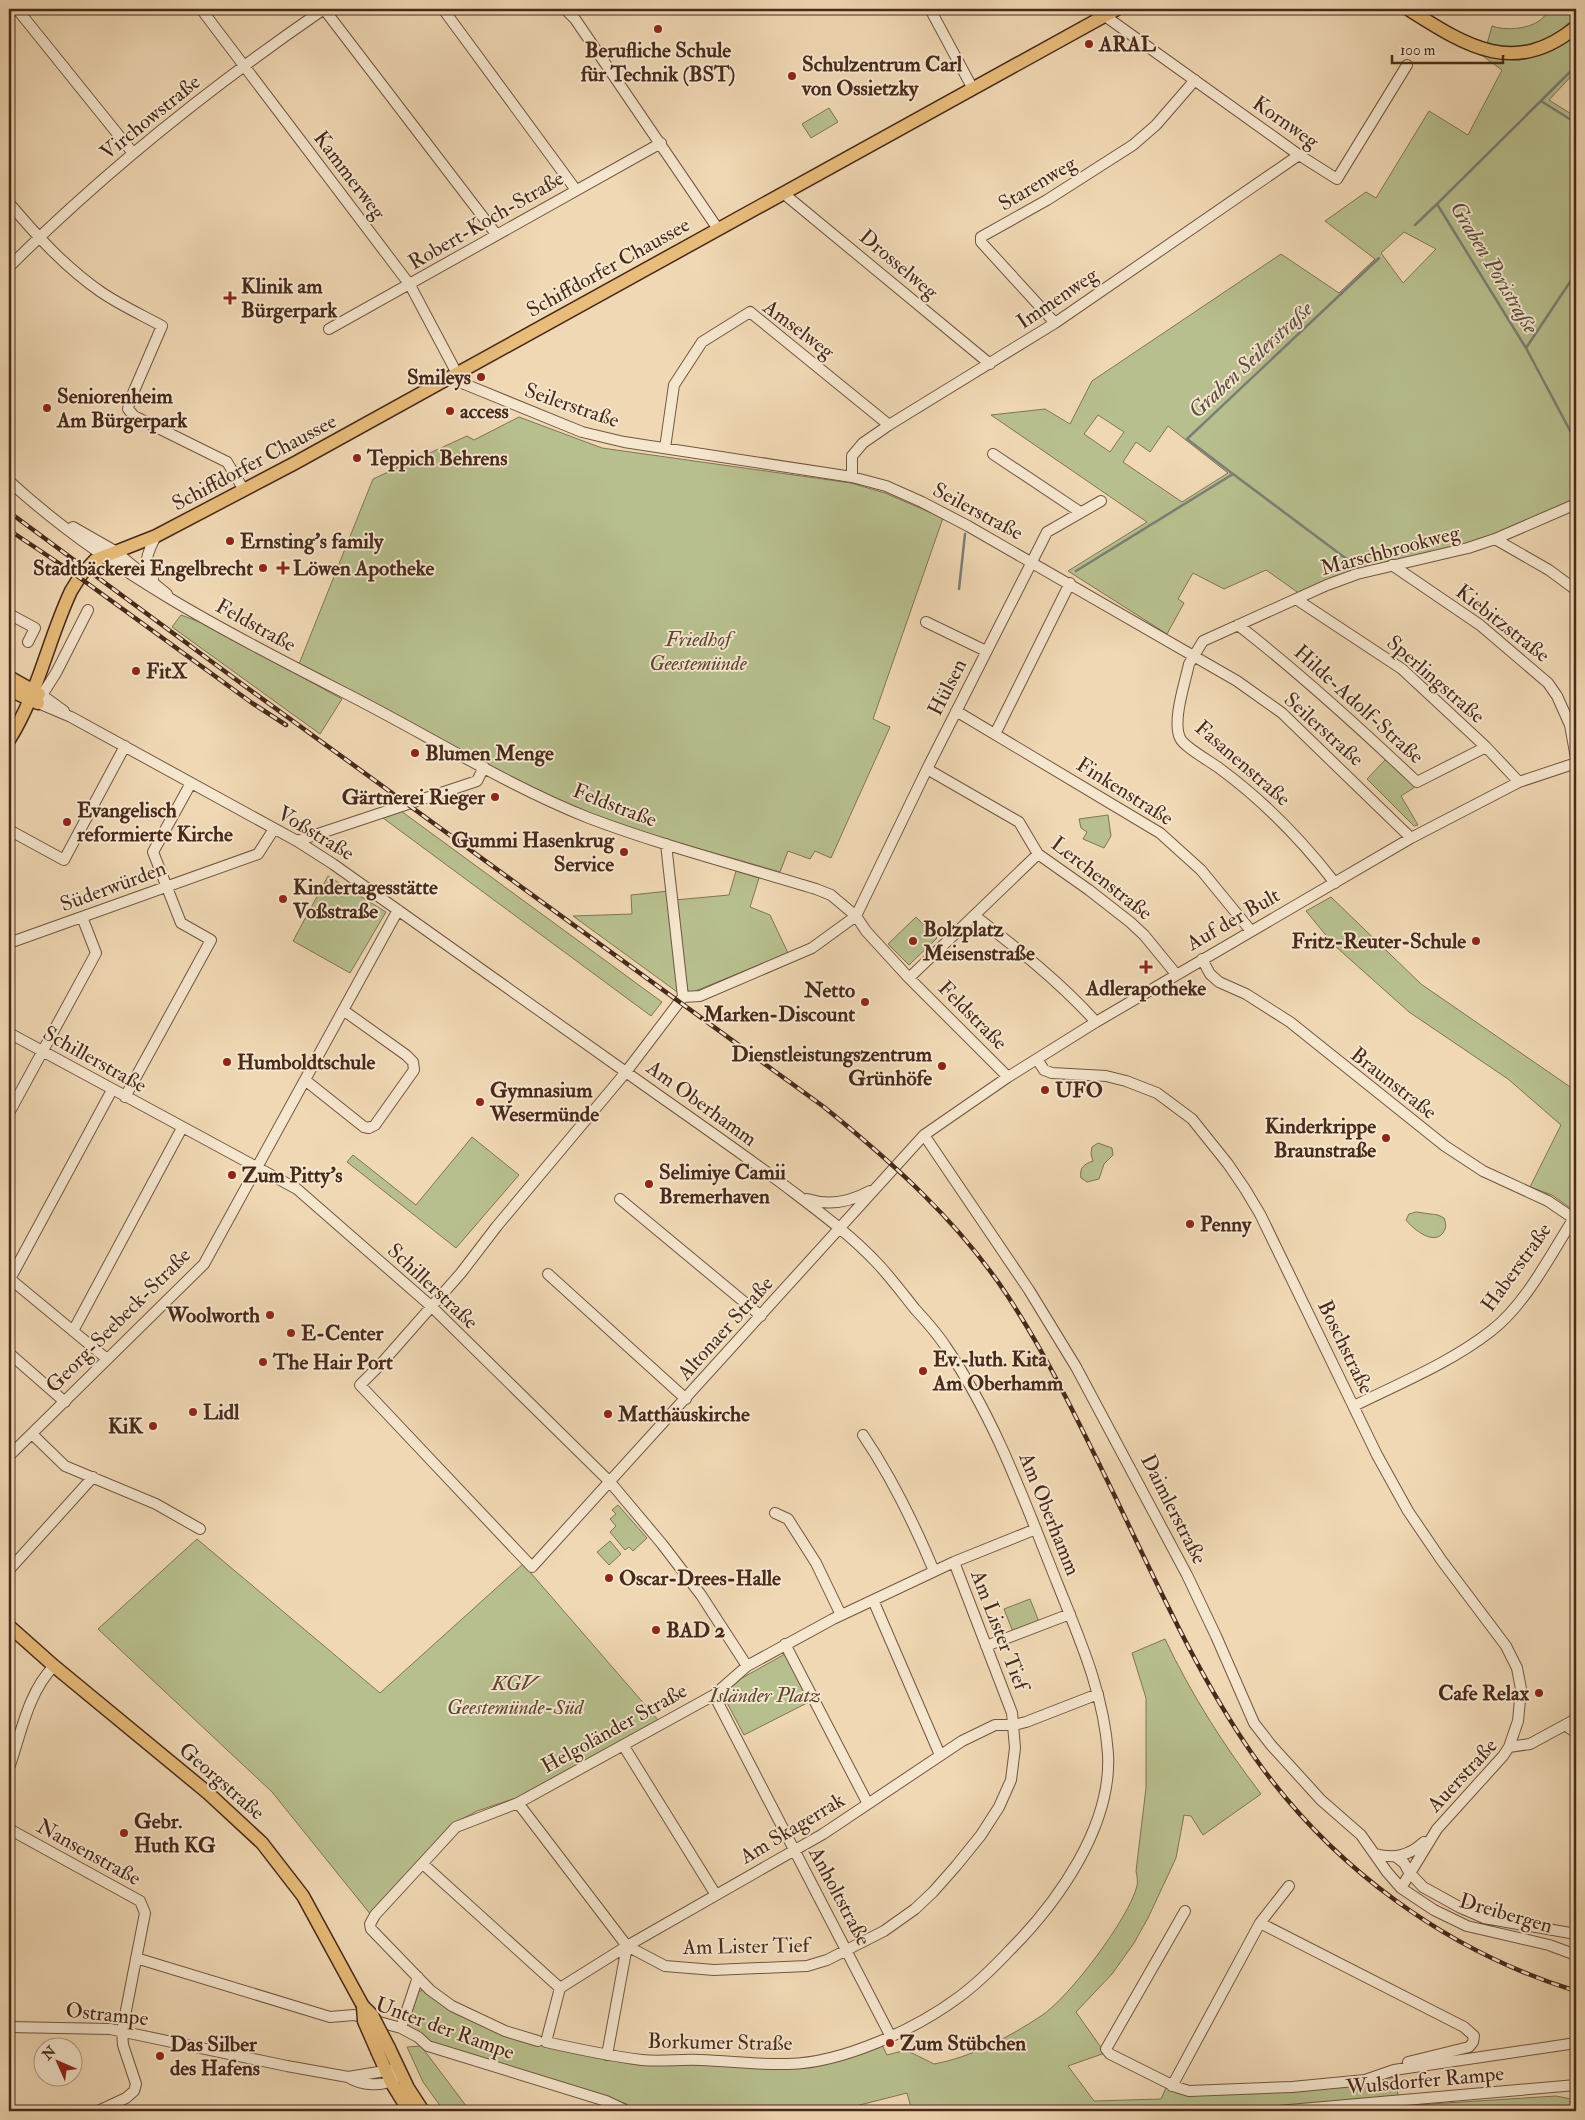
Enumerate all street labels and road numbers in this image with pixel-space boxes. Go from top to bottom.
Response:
street label: Virchowstraße [95,69,206,166]
street label: Kornweg [1247,90,1325,155]
street label: Kammerweg [307,126,392,226]
street label: Starenweg [993,149,1082,217]
street label: Robert-Koch-Straße [404,165,569,276]
street label: Schiffdorfer Chaussee [522,211,695,324]
street label: Drosselweg [854,223,944,306]
street label: Immenweg [1011,261,1104,335]
street label: Amselweg [757,293,840,365]
street label: Seilerstraße [521,377,623,434]
street label: Schiffdorfer Chaussee [167,408,341,517]
street label: Seilerstraße [928,476,1028,547]
street label: Marschbrookweg [1317,519,1463,582]
street label: Kiebitzstraße [1450,578,1555,669]
street label: Feldstraße [211,592,301,659]
street label: Sperlingstraße [1381,629,1491,730]
street label: Hilde-Adolf-Straße [1288,639,1430,770]
street label: Hülsen [922,654,973,720]
street label: Seilerstraße [1278,686,1369,773]
street label: Fasanenstraße [1189,714,1296,812]
street label: Finkenstraße [1071,751,1178,832]
street label: Feldstraße [569,777,661,834]
street label: Voßstraße [272,800,359,867]
street label: Lerchenstraße [1046,830,1158,927]
street label: Süderwürden [56,855,170,918]
street label: Auf der Bult [1181,882,1285,957]
street label: Feldstraße [932,975,1013,1056]
street label: Schillerstraße [38,1020,152,1099]
street label: Braunstraße [1345,1041,1443,1126]
street label: Am Oberhamm [640,1054,762,1153]
street label: Haberstraße [1475,1217,1558,1317]
street label: Schillerstraße [382,1237,484,1335]
street label: Georg-Seebeck-Straße [40,1242,197,1399]
street label: Altonaer Straße [671,1270,779,1387]
street label: Boschstraße [1311,1296,1380,1399]
street label: Am Oberhamm [1012,1448,1086,1580]
street label: Daimlerstraße [1134,1450,1213,1569]
street label: Am Lister Tief [964,1565,1036,1697]
street label: Helgoländer Straße [537,1677,692,1780]
street label: Auerstraße [1421,1733,1504,1819]
street label: Georgstraße [173,1737,270,1826]
street label: Am Skagerrak [734,1787,850,1871]
street label: Nansenstraße [32,1813,146,1892]
street label: Anholtstraße [802,1841,877,1950]
street label: Dreibergen [1456,1887,1556,1940]
street label: Am Lister Tief [682,1932,813,1961]
street label: Unter der Rampe [371,1991,518,2066]
street label: Ostrampe [64,1997,150,2032]
street label: Borkumer Straße [647,2028,793,2057]
street label: Wulsdorfer Rampe [1344,2060,1505,2101]

